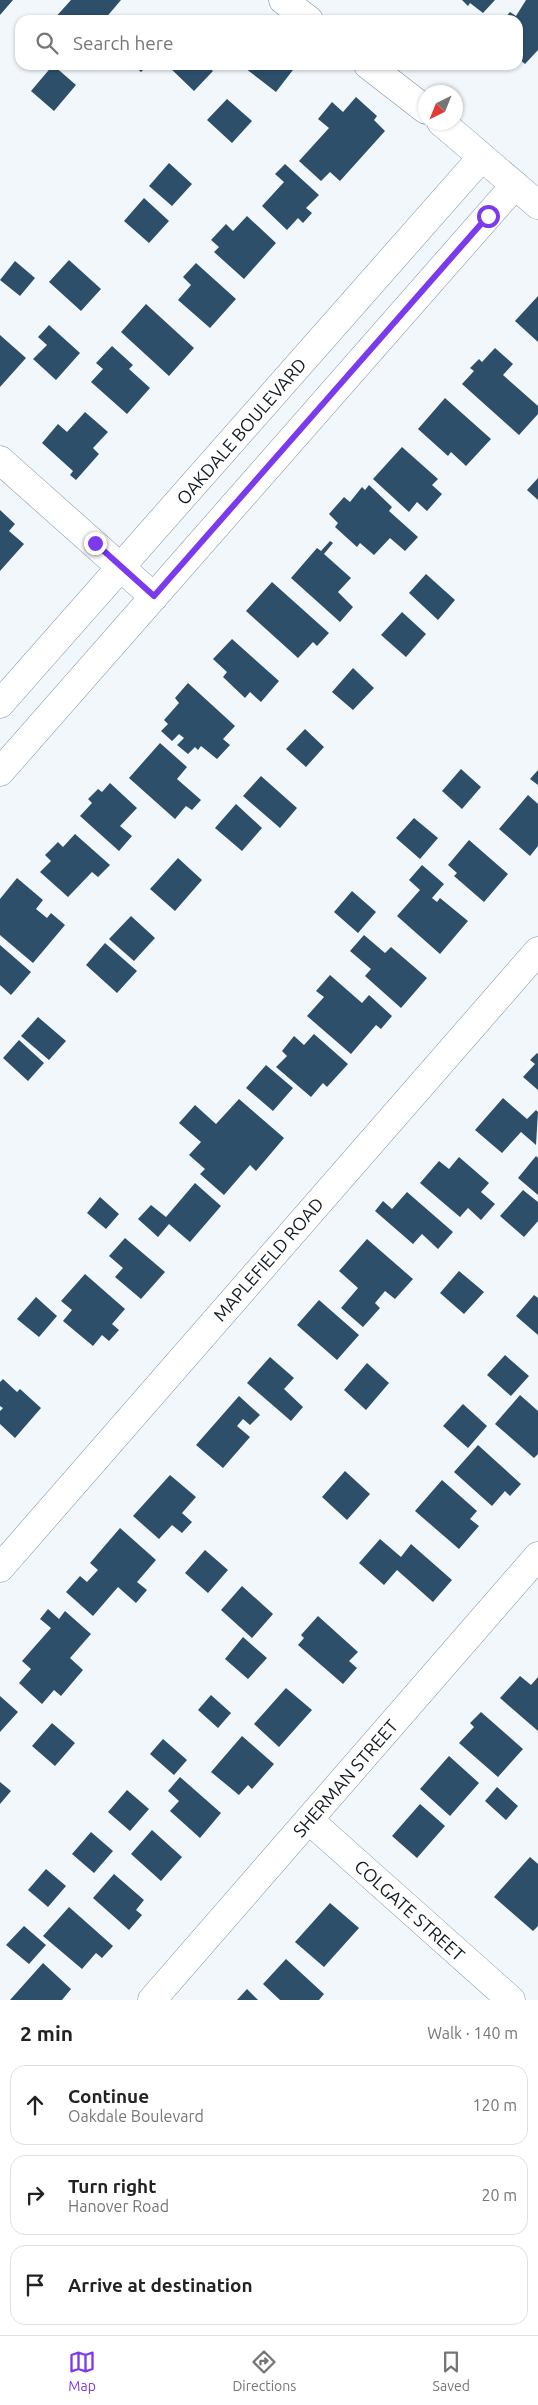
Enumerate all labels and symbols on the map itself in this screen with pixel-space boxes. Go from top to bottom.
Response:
north arrow [418,85,463,130]
route start [477,205,500,228]
street label: OAKDALE BOULEVARD [172,354,310,508]
route end [84,532,107,555]
street label: MAPLEFIELD ROAD [209,1193,327,1325]
street label: SHERMAN STREET [289,1715,401,1841]
street label: COLGATE STREET [351,1855,469,1965]

